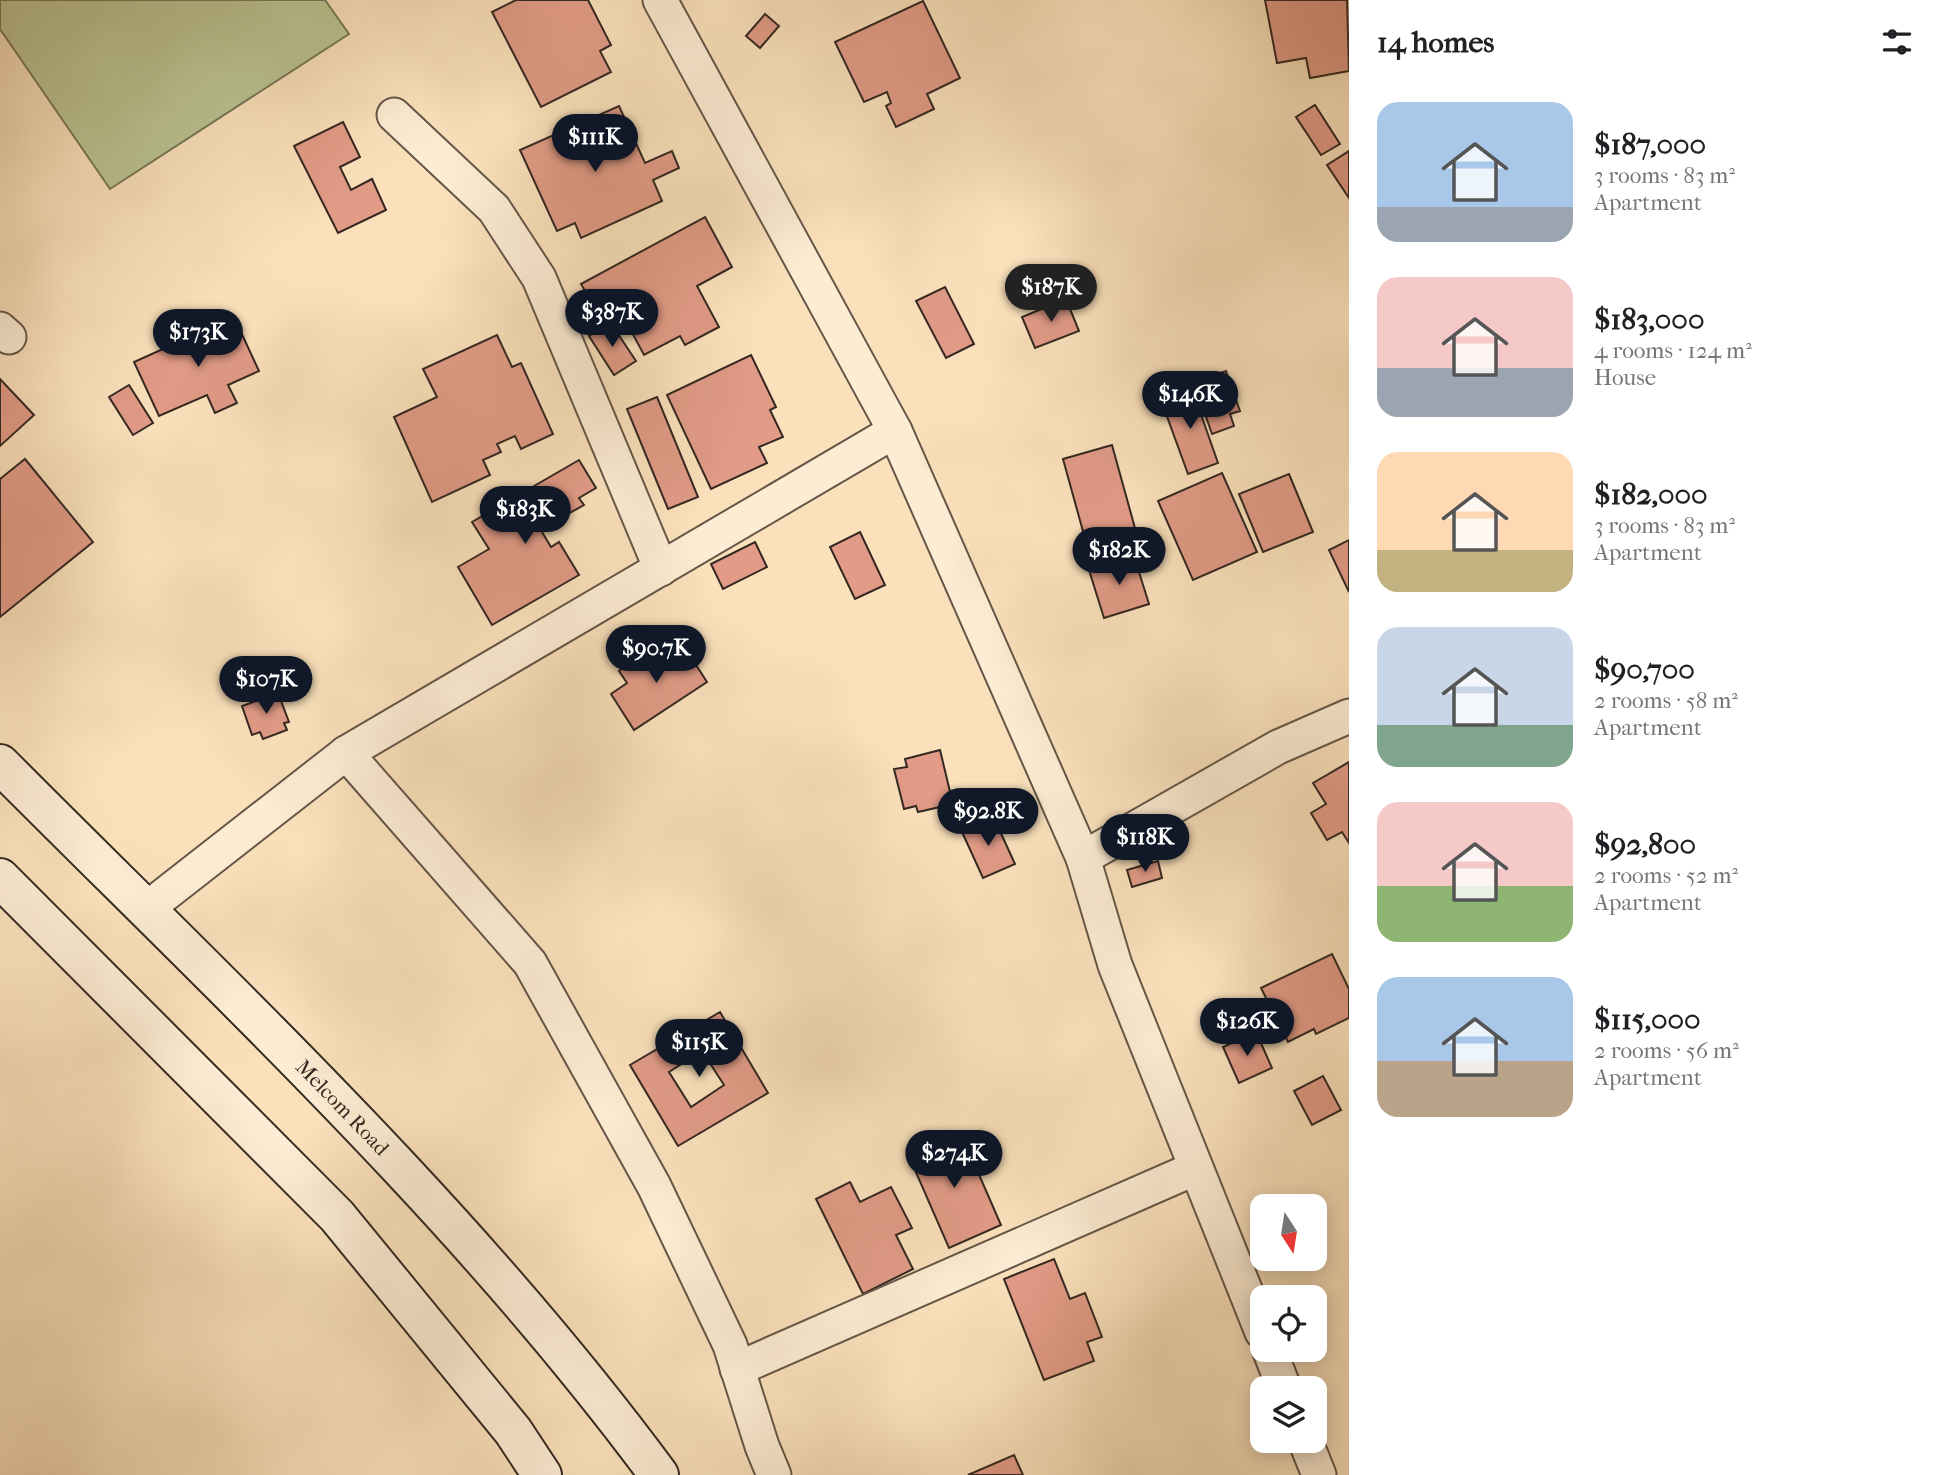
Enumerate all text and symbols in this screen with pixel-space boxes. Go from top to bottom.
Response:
icon: filters [1878,23,1916,61]
text: 14 homes [1377,25,1494,60]
pin: $111K [546,114,644,174]
text: $111K [568,123,622,150]
text: $187,000 [1594,127,1706,162]
icon: home [1433,130,1517,214]
text: 3 rooms · 83 m² [1594,162,1735,189]
text: Apartment [1594,189,1702,216]
pin: $187K [1002,264,1100,324]
text: $187K [1021,273,1081,300]
pin: $387K [563,290,661,349]
text: $387K [581,298,643,325]
text: $183,000 [1594,302,1704,337]
icon: home [1433,305,1517,389]
pin: $173K [149,310,247,369]
text: $173K [169,318,227,345]
text: 4 rooms · 124 m² [1594,337,1752,364]
text: House [1594,364,1656,391]
pin: $146K [1141,372,1239,431]
text: $146K [1158,380,1222,407]
text: $182,000 [1594,477,1708,512]
icon: home [1433,480,1517,564]
pin: $183K [476,486,574,546]
text: $183K [496,495,554,522]
text: 3 rooms · 83 m² [1594,512,1735,539]
pin: $182K [1070,528,1168,587]
text: $182K [1089,536,1149,563]
text: Apartment [1594,539,1702,566]
pin: $90.7K [599,626,713,685]
text: $90.7K [622,634,690,661]
text: $90,700 [1594,652,1695,687]
icon: home [1433,655,1517,739]
pin: $107K [217,656,315,716]
text: $107K [235,665,297,692]
text: 2 rooms · 58 m² [1594,687,1738,714]
text: Apartment [1594,714,1702,741]
pin: $92.8K [931,788,1045,848]
text: $92.8K [953,797,1023,824]
pin: $118K [1096,814,1194,874]
text: $118K [1116,823,1174,850]
text: $92,800 [1594,827,1696,862]
icon: home [1433,830,1517,914]
text: 2 rooms · 52 m² [1594,862,1738,889]
text: Apartment [1594,889,1702,916]
pin: $126K [1198,998,1296,1058]
text: $115,000 [1594,1002,1701,1037]
icon: home [1433,1005,1517,1089]
text: $126K [1216,1007,1278,1034]
pin: $115K [650,1020,748,1079]
text: $115K [671,1028,727,1055]
text: 2 rooms · 56 m² [1594,1037,1739,1064]
street label: Melcom Road [291,1055,394,1161]
text: Apartment [1594,1064,1702,1091]
pin: $274K [905,1130,1003,1190]
text: $274K [921,1139,987,1166]
north arrow [1250,1194,1326,1270]
map controls [1250,1194,1327,1453]
button: locate [1250,1285,1327,1362]
button: layers [1250,1376,1327,1453]

